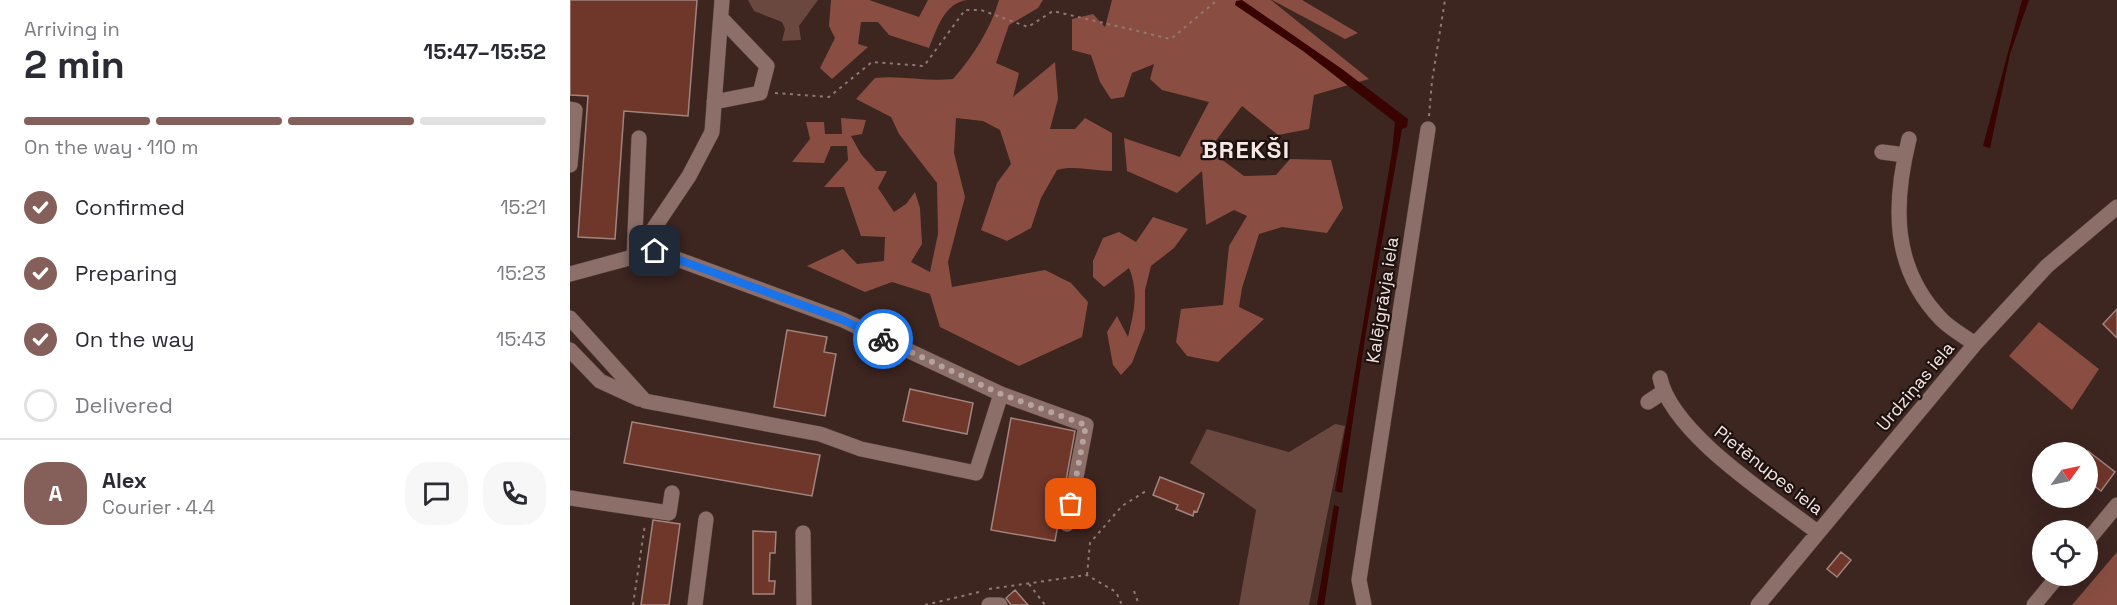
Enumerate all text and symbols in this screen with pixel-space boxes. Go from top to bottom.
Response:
text: Arriving in [24,16,120,42]
text: 15:47–15:52 [423,37,546,65]
text: 2 min [24,40,125,89]
text: On the way · 110 m [24,134,198,160]
district label: BREKŠI [1201,134,1291,165]
icon: check [24,191,57,224]
text: Confirmed [75,193,185,221]
text: 15:21 [500,194,546,220]
pin [629,225,680,276]
icon: home [638,234,671,267]
street label: Kalējgrāvja iela [1361,235,1403,365]
icon: check [24,257,57,290]
text: Preparing [75,259,177,287]
text: 15:23 [497,260,546,286]
courier [853,309,913,369]
icon: check [24,323,57,356]
icon: bike [867,323,900,356]
text: On the way [75,325,194,353]
text: 15:43 [496,326,546,352]
street label: Urdziņas iela [1871,337,1959,435]
text: Delivered [75,391,173,419]
street label: Pietēnupes iela [1710,420,1828,520]
north arrow [2032,442,2098,508]
map controls [2032,442,2098,586]
button: chat [405,462,468,525]
button: phone [483,462,546,525]
text: Alex [102,466,147,494]
pin [1045,478,1096,529]
text: A [49,479,62,507]
icon: bag [1054,487,1087,520]
text: Courier · 4.4 [102,494,215,520]
button: locate [2032,520,2098,586]

